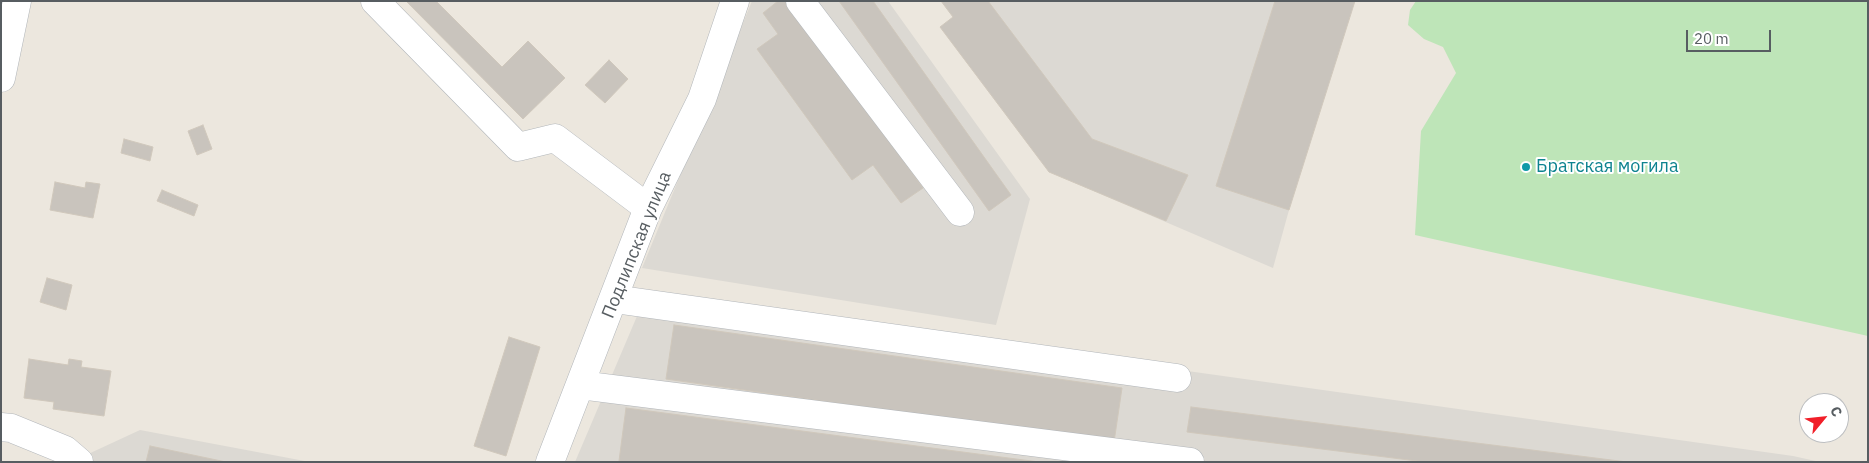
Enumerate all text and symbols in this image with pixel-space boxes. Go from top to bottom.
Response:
scale bar [1689,20,1774,52]
text: 20 m [1694,29,1729,48]
place label: Братская могила [1536,156,1678,178]
marker: Братская могила [1520,161,1532,173]
street label: Подлипская улица [598,168,676,322]
north arrow [1799,393,1849,443]
text: С [1826,403,1846,420]

